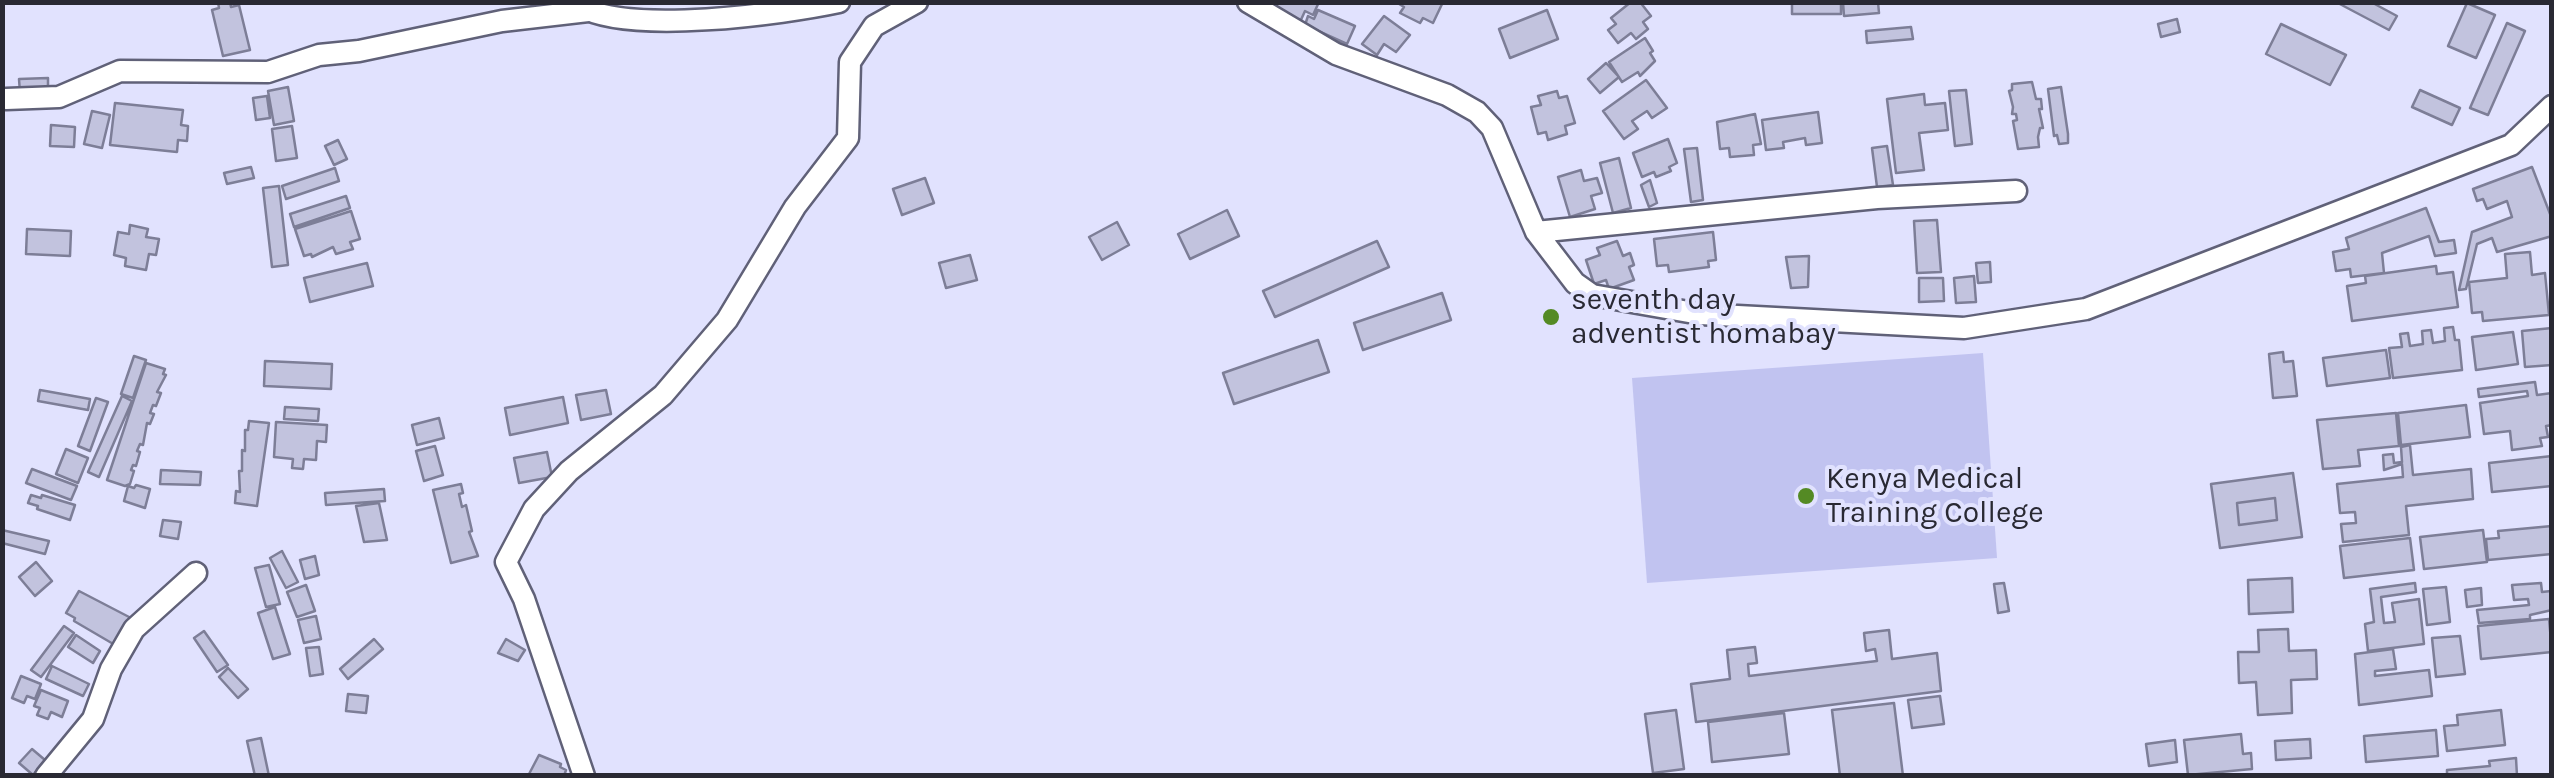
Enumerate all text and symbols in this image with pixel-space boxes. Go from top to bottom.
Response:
place label: seventh day adventist homabay [1571,282,1836,352]
marker: seventh day adventist homabay [1540,306,1562,328]
place label: Kenya Medical Training College [1826,461,2044,532]
marker: Kenya Medical Training College [1795,485,1817,507]

